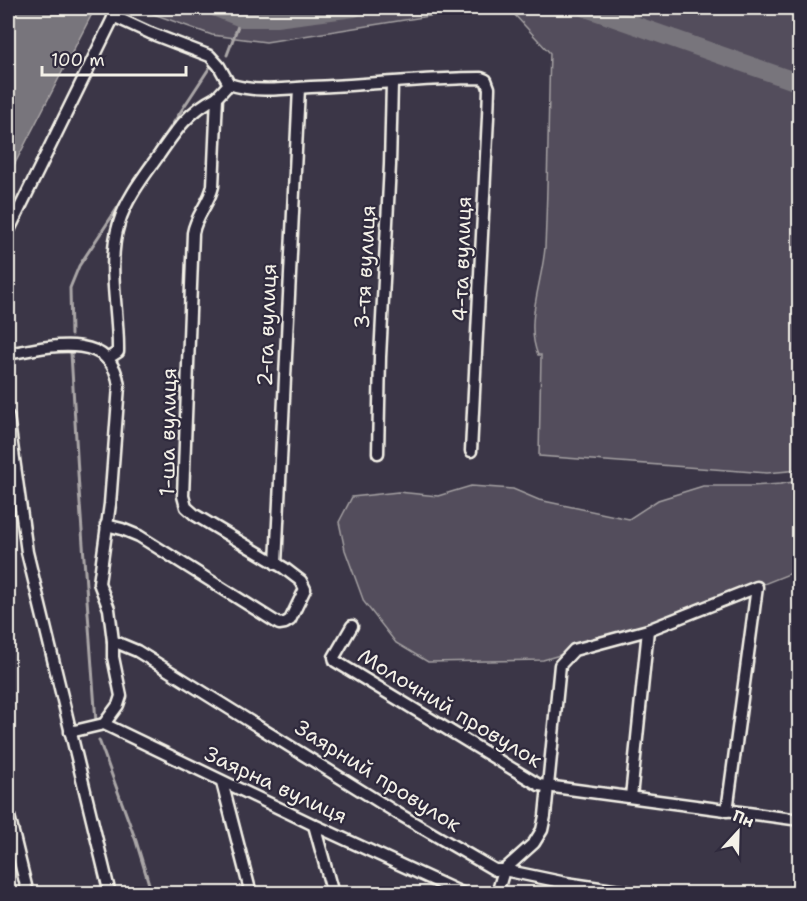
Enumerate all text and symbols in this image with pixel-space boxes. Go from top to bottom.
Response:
scale bar [42,39,186,77]
text: 100 m [51,48,105,72]
street label: 4-та вулиця [446,196,478,322]
street label: 3-тя вулиця [348,204,382,330]
street label: 2-га вулиця [251,263,283,387]
street label: 1-ша вулиця [153,367,183,497]
street label: Молочний провулок [353,642,547,774]
street label: Заярний провулок [290,714,466,838]
street label: Заярна вулиця [200,740,352,830]
north arrow [708,802,768,862]
text: Пн [730,805,757,832]

